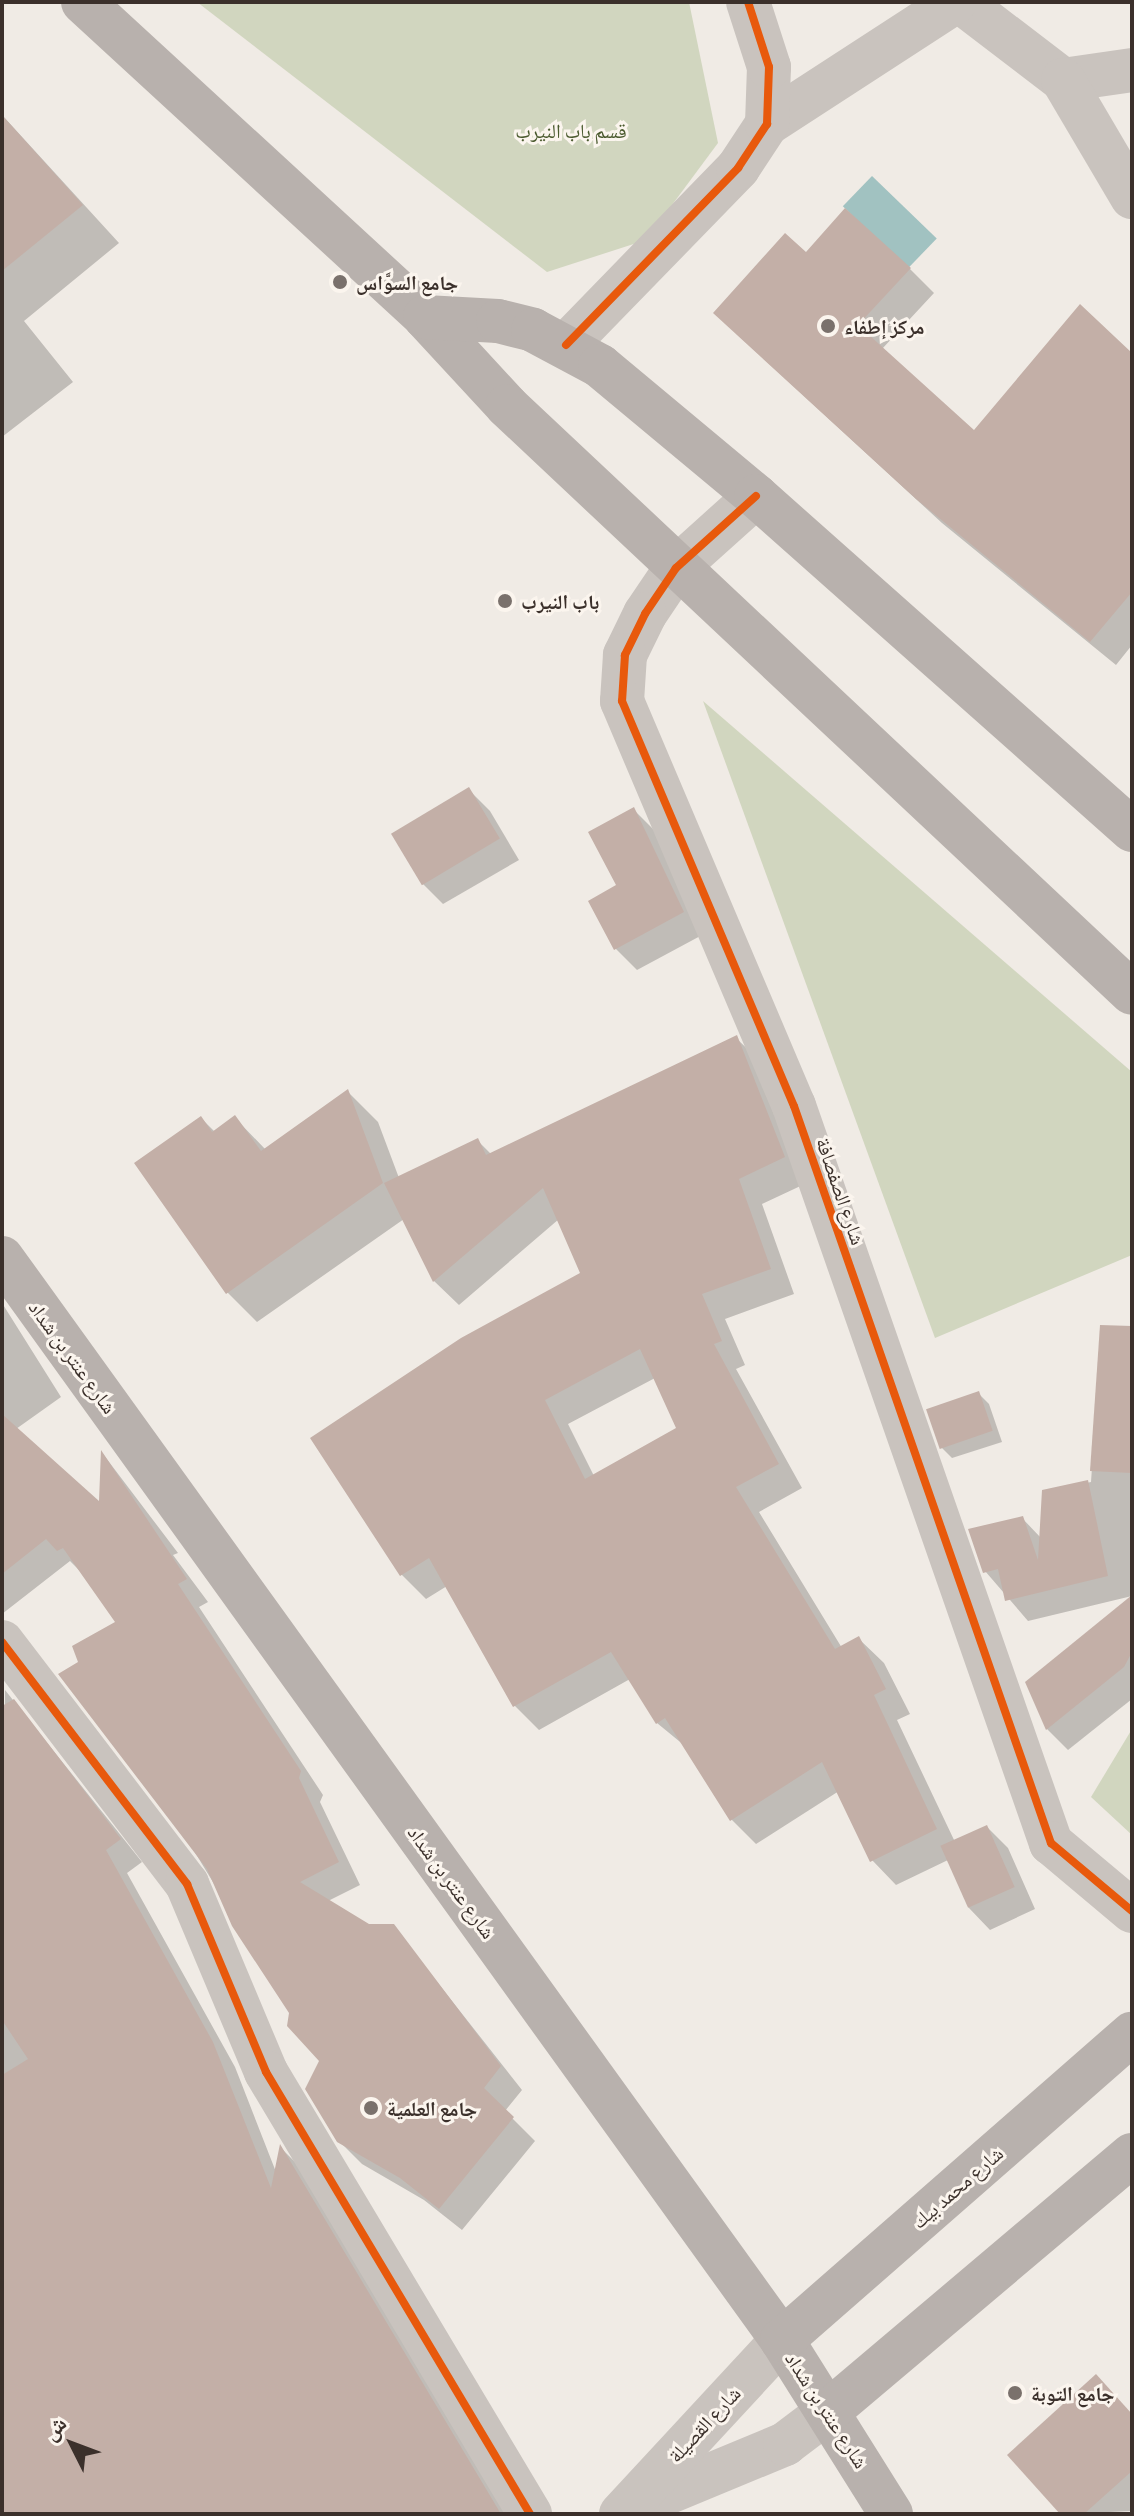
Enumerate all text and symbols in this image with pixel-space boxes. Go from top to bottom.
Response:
park label: قسم باب النيرب [515,118,627,142]
place label: جامع السوَّاس [356,270,458,294]
marker: جامع السوَّاس [331,273,349,291]
place label: مركز إطفاء [844,314,925,338]
marker: مركز إطفاء [819,317,837,335]
place label: باب النيرب [521,589,599,613]
marker: باب النيرب [496,592,514,610]
street label: شارع الصفصافة [811,1134,871,1248]
street label: شارع عنتر بن شداد [24,1296,122,1418]
street label: شارع عنتر بن شداد [403,1821,501,1943]
place label: جامع العلمية [387,2096,477,2120]
marker: جامع العلمية [362,2099,380,2117]
street label: شارع محمد بيك [906,2141,1008,2233]
street label: شارع عنتر بن شداد [781,2347,873,2473]
street label: شارع القصيلة [663,2381,745,2467]
place label: جامع التوبة [1031,2381,1114,2405]
marker: جامع التوبة [1006,2384,1024,2402]
north arrow [32,2404,112,2484]
text: ش [36,2410,72,2445]

